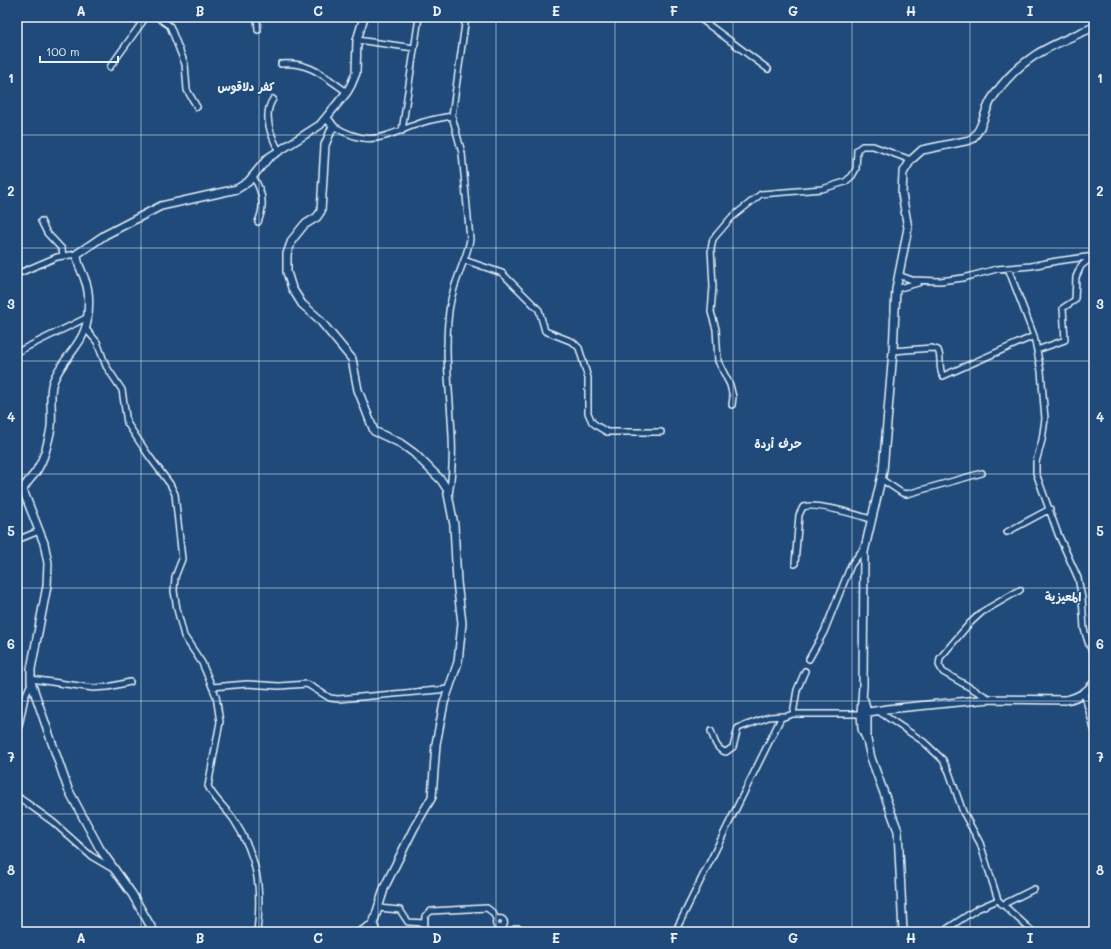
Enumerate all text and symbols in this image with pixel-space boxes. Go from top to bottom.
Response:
text: A [76,2,86,19]
text: B [196,2,205,19]
text: C [313,2,323,19]
text: D [432,2,442,19]
text: E [552,2,560,19]
text: F [670,2,678,19]
text: G [788,2,798,19]
text: H [906,2,916,19]
text: I [1027,2,1034,19]
scale bar [40,38,118,64]
text: 100 m [46,43,80,59]
text: 1 [8,69,14,86]
text: 1 [1097,69,1103,86]
district label: كفر دلاقوس [217,78,275,95]
text: 2 [7,182,15,199]
text: 2 [1096,182,1104,199]
text: 3 [7,295,15,312]
text: 3 [1096,295,1104,312]
text: 4 [7,408,15,425]
text: 4 [1096,408,1104,425]
district label: حرف أردة [754,435,802,451]
text: 5 [7,522,15,539]
text: 5 [1096,522,1104,539]
district label: المعيزية [1045,588,1081,604]
text: 6 [7,635,15,652]
text: 6 [1096,635,1104,652]
text: 7 [7,748,15,765]
text: 7 [1096,748,1104,765]
text: 8 [7,861,15,878]
text: 8 [1096,861,1104,878]
text: A [76,929,86,946]
text: B [196,929,205,946]
text: C [313,929,323,946]
text: D [432,929,442,946]
text: E [552,929,560,946]
text: F [670,929,678,946]
text: G [788,929,798,946]
text: H [906,929,916,946]
text: I [1027,929,1034,946]

